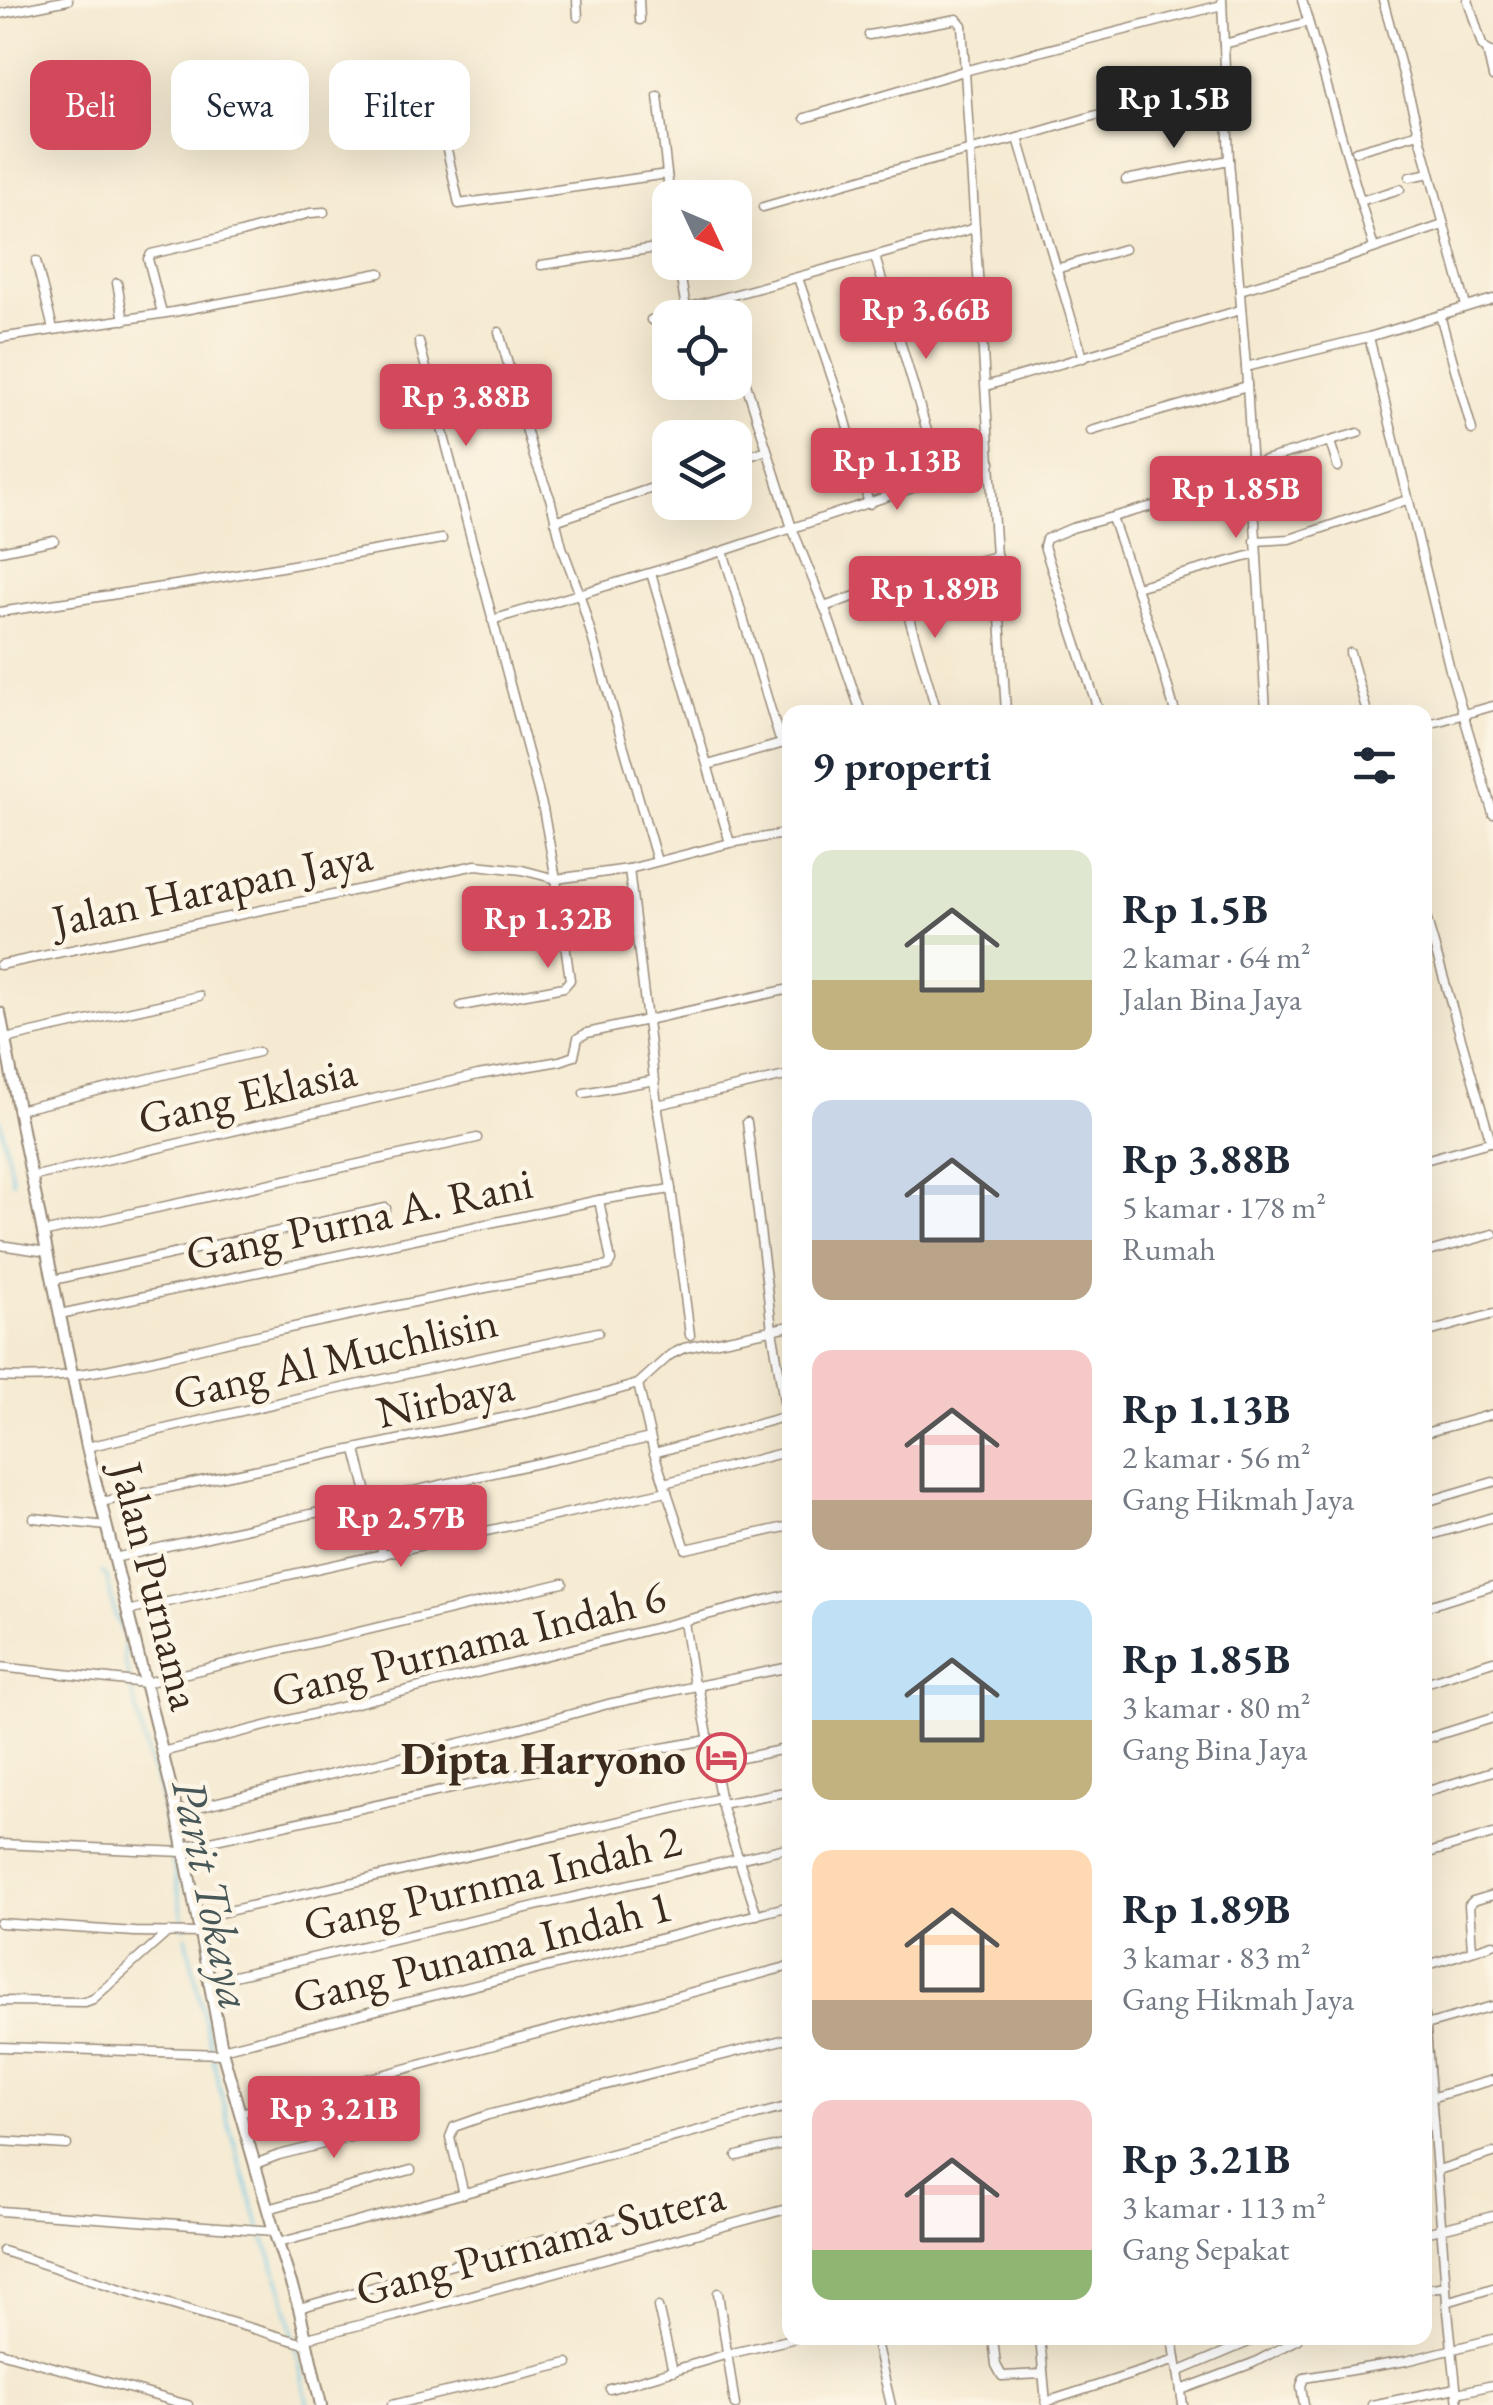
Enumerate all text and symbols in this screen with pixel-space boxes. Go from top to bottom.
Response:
chip: Beli [30,60,151,150]
chip: Sewa [171,60,309,150]
chip: Filter [329,60,470,150]
pin: Rp 1.5B [1082,66,1266,151]
text: Rp 1.5B [1118,77,1230,119]
north arrow [652,180,752,280]
map controls [652,180,752,520]
pin: Rp 3.66B [823,277,1029,362]
text: Rp 3.66B [862,288,990,330]
button: locate [652,300,752,400]
pin: Rp 3.88B [363,364,569,449]
text: Rp 3.88B [402,375,530,417]
button: layers [652,420,752,520]
pin: Rp 1.13B [794,428,1000,513]
text: Rp 1.13B [833,439,961,481]
pin: Rp 1.85B [1133,456,1339,541]
text: Rp 1.85B [1172,467,1300,509]
pin: Rp 1.89B [832,556,1038,641]
text: Rp 1.89B [871,567,999,609]
text: 9 properti [812,738,992,793]
icon: filters [1347,738,1402,793]
street label: Jalan Harapan Jaya [43,825,377,950]
text: Rp 1.5B [1122,881,1268,936]
pin: Rp 1.32B [445,886,651,971]
icon: home [892,890,1012,1010]
text: Rp 1.32B [484,897,612,939]
text: 2 kamar · 64 m² [1122,936,1311,978]
text: Jalan Bina Jaya [1122,978,1302,1020]
street label: Gang Eklasia [132,1041,362,1147]
text: Rp 3.88B [1122,1131,1290,1186]
icon: home [892,1140,1012,1260]
street label: Gang Purna A. Rani [180,1153,538,1283]
text: 5 kamar · 178 m² [1122,1186,1326,1228]
text: Rumah [1122,1228,1216,1270]
street label: Gang Al Muchlisin [167,1292,503,1422]
street label: Nirbaya [371,1355,519,1441]
text: Rp 1.13B [1122,1381,1290,1436]
icon: home [892,1390,1012,1510]
text: 2 kamar · 56 m² [1122,1436,1311,1478]
street label: Jalan Purnama [97,1452,216,1716]
text: Gang Hikmah Jaya [1122,1478,1354,1520]
pin: Rp 2.57B [298,1485,504,1570]
text: Rp 2.57B [337,1496,465,1538]
street label: Gang Purnama Indah 6 [265,1566,671,1720]
text: Rp 1.85B [1122,1631,1290,1686]
icon: home [892,1640,1012,1760]
text: 3 kamar · 80 m² [1122,1686,1311,1728]
text: Gang Bina Jaya [1122,1728,1308,1770]
place label: Dipta Haryono [401,1729,686,1787]
hotel icon: Dipta Haryono [695,1732,747,1784]
water label: Parit Tokaya [158,1773,268,2015]
street label: Gang Purnma Indah 2 [297,1810,687,1954]
street label: Gang Punama Indah 1 [286,1876,678,2026]
text: Rp 1.89B [1122,1881,1290,1936]
icon: home [892,1890,1012,2010]
text: 3 kamar · 83 m² [1122,1936,1311,1978]
text: Gang Hikmah Jaya [1122,1978,1354,2020]
pin: Rp 3.21B [231,2076,437,2161]
text: Rp 3.21B [270,2087,398,2129]
text: Rp 3.21B [1122,2131,1290,2186]
icon: home [892,2140,1012,2260]
street label: Gang Purnama Sutera [349,2165,731,2319]
text: 3 kamar · 113 m² [1122,2186,1326,2228]
text: Gang Sepakat [1122,2228,1289,2270]

